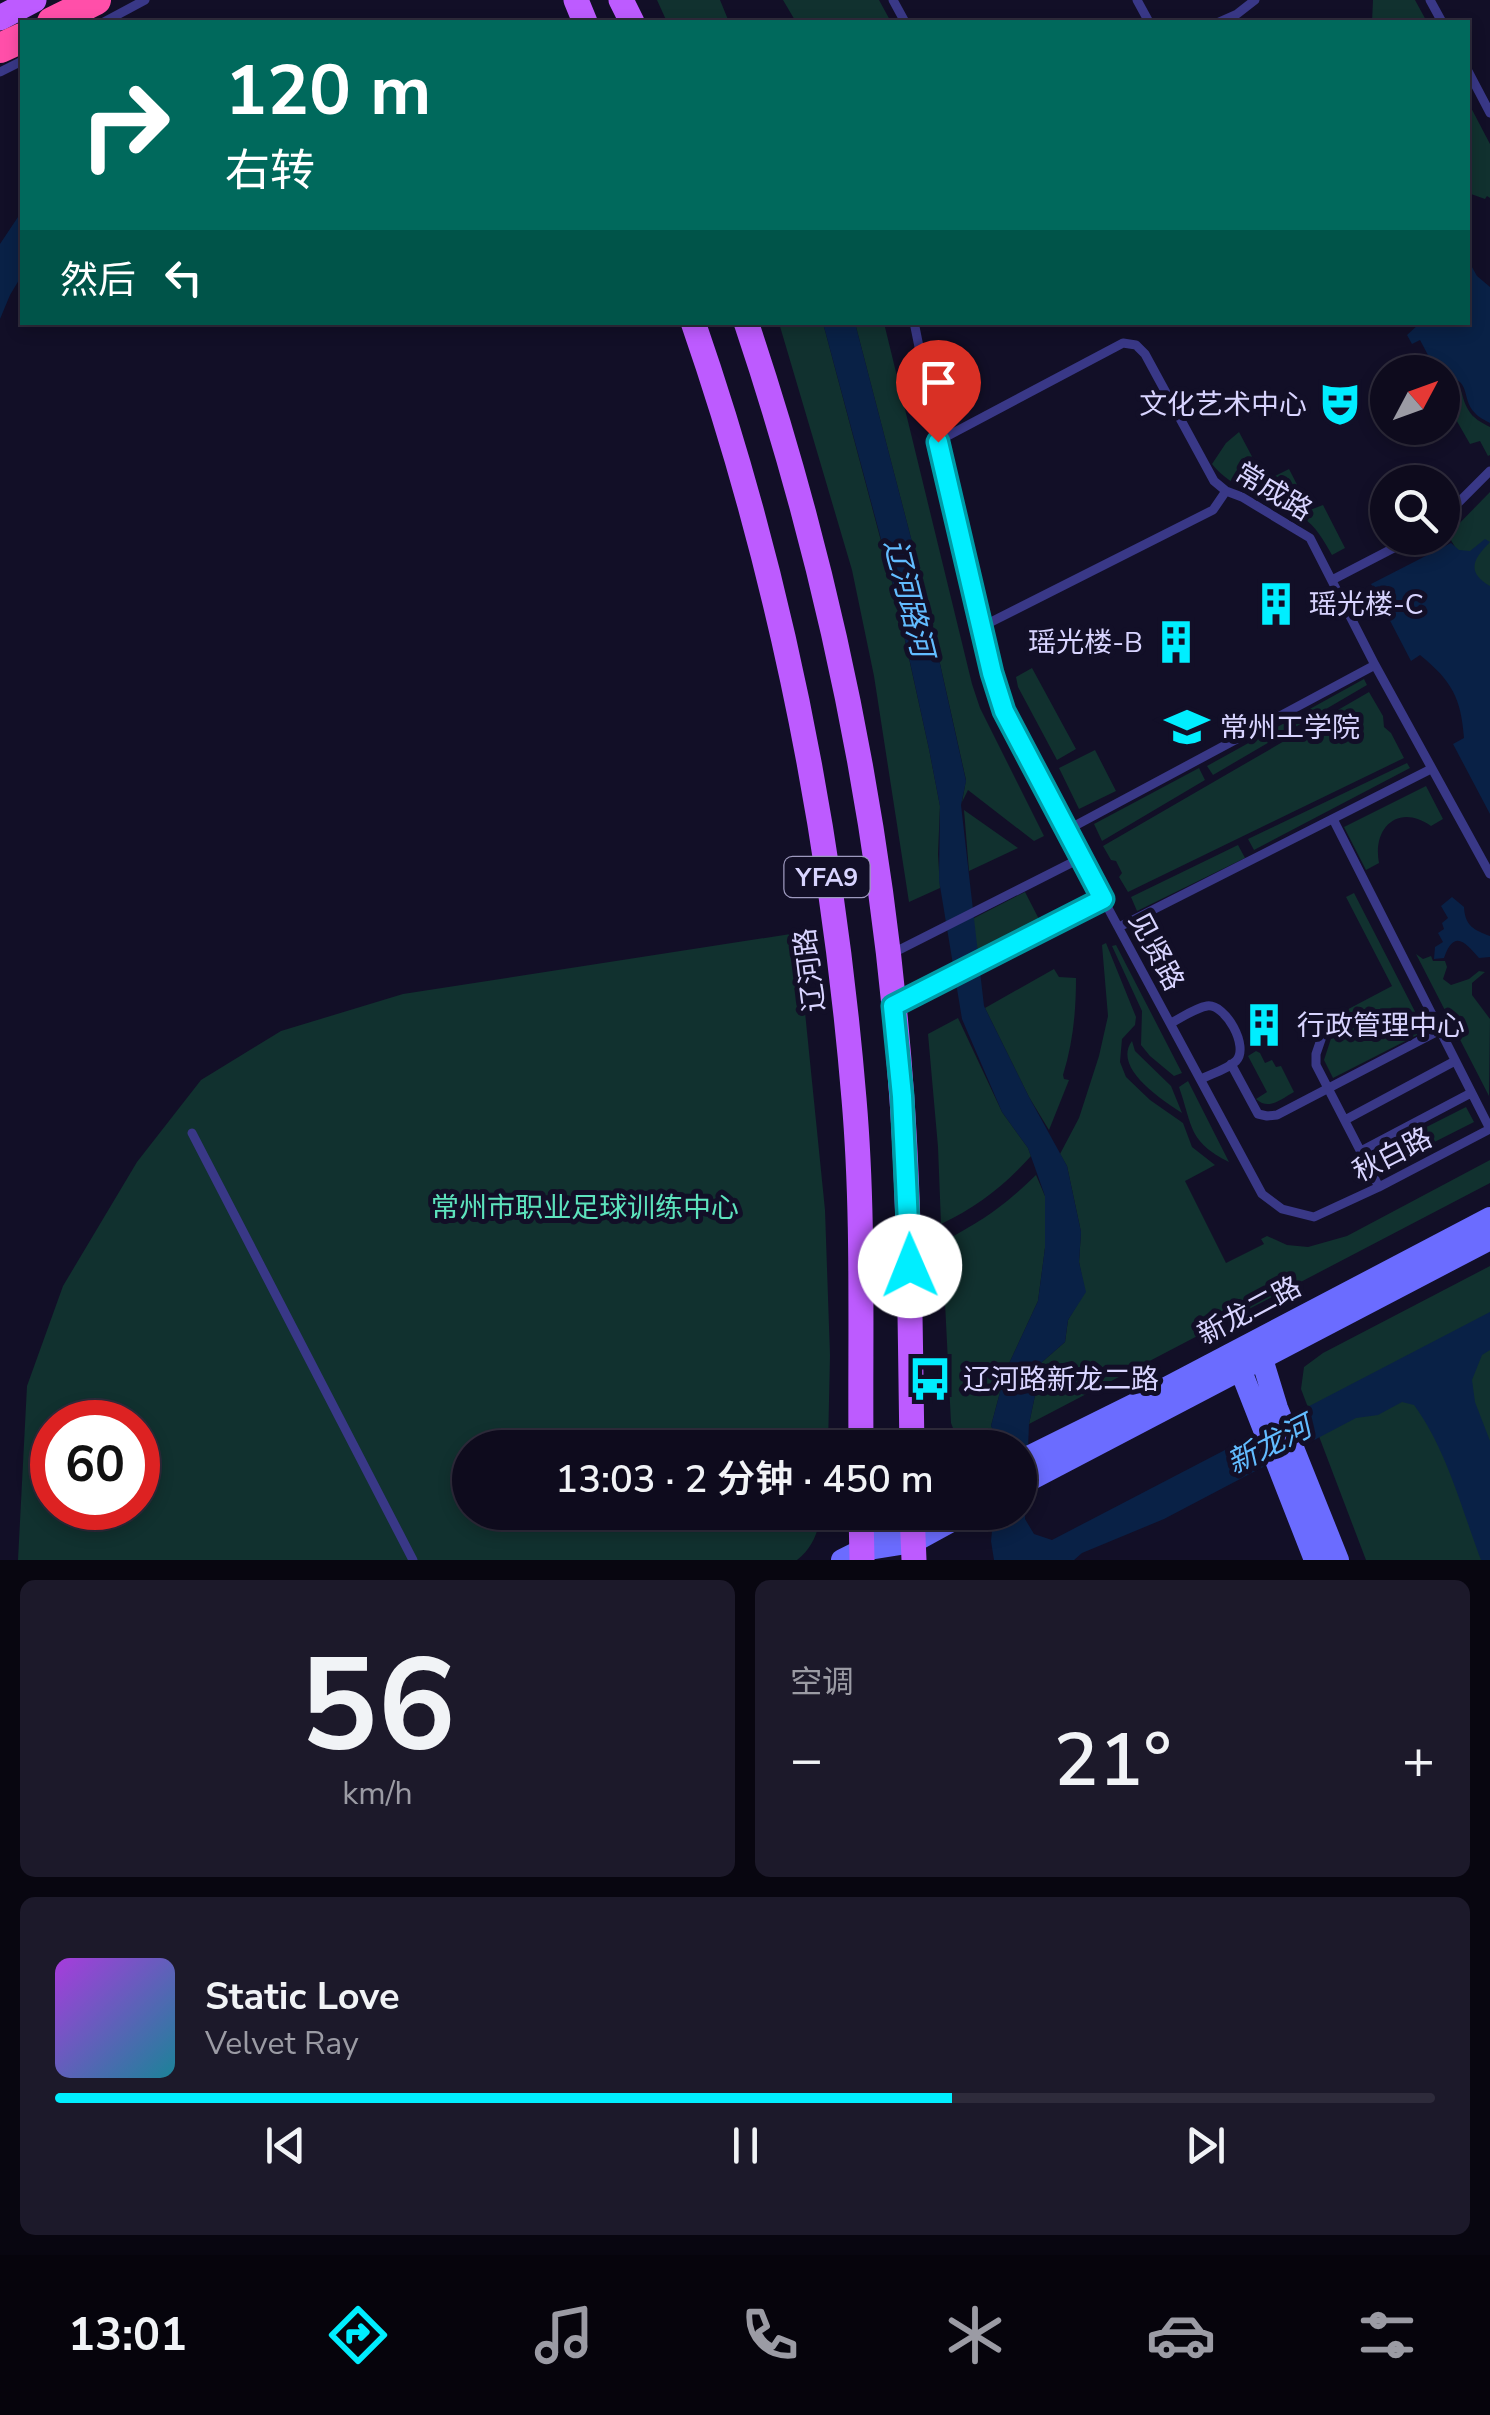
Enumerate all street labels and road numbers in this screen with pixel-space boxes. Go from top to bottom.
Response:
street label: 常成路 [1228,454,1319,530]
road number: YFA9 [784,857,870,897]
street label: 见贤路 [1120,905,1193,997]
street label: 辽河路 [786,926,834,1014]
street label: 秋白路 [1346,1119,1439,1191]
street label: 新龙二路 [1191,1268,1308,1354]

